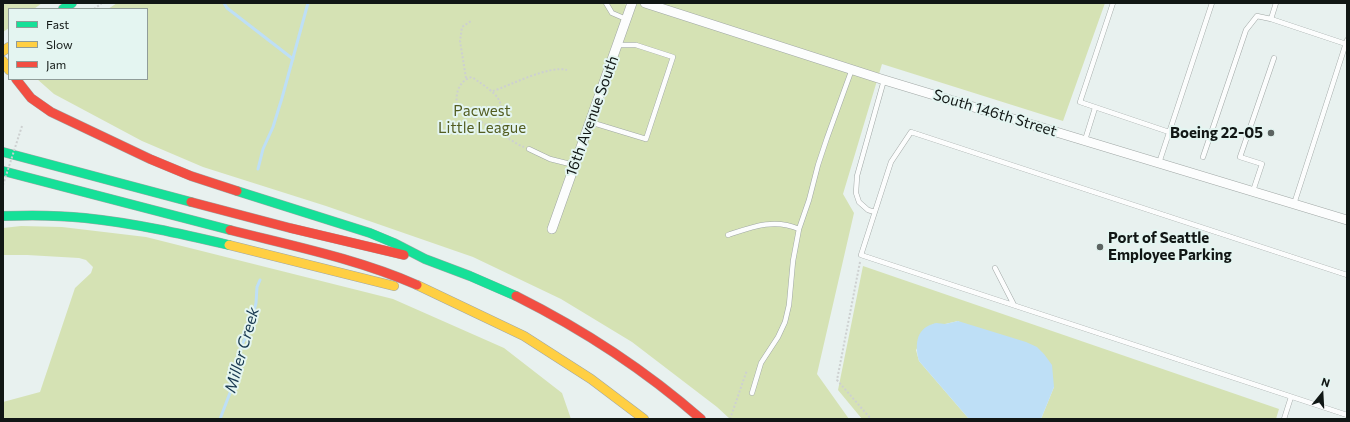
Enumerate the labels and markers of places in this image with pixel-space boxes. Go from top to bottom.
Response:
place label: Boeing 22-05 [1170,124,1263,142]
marker: Boeing 22-05 [1266,128,1276,138]
place label: Port of Seattle Employee Parking [1108,229,1232,264]
marker: Port of Seattle Employee Parking [1095,242,1105,252]

